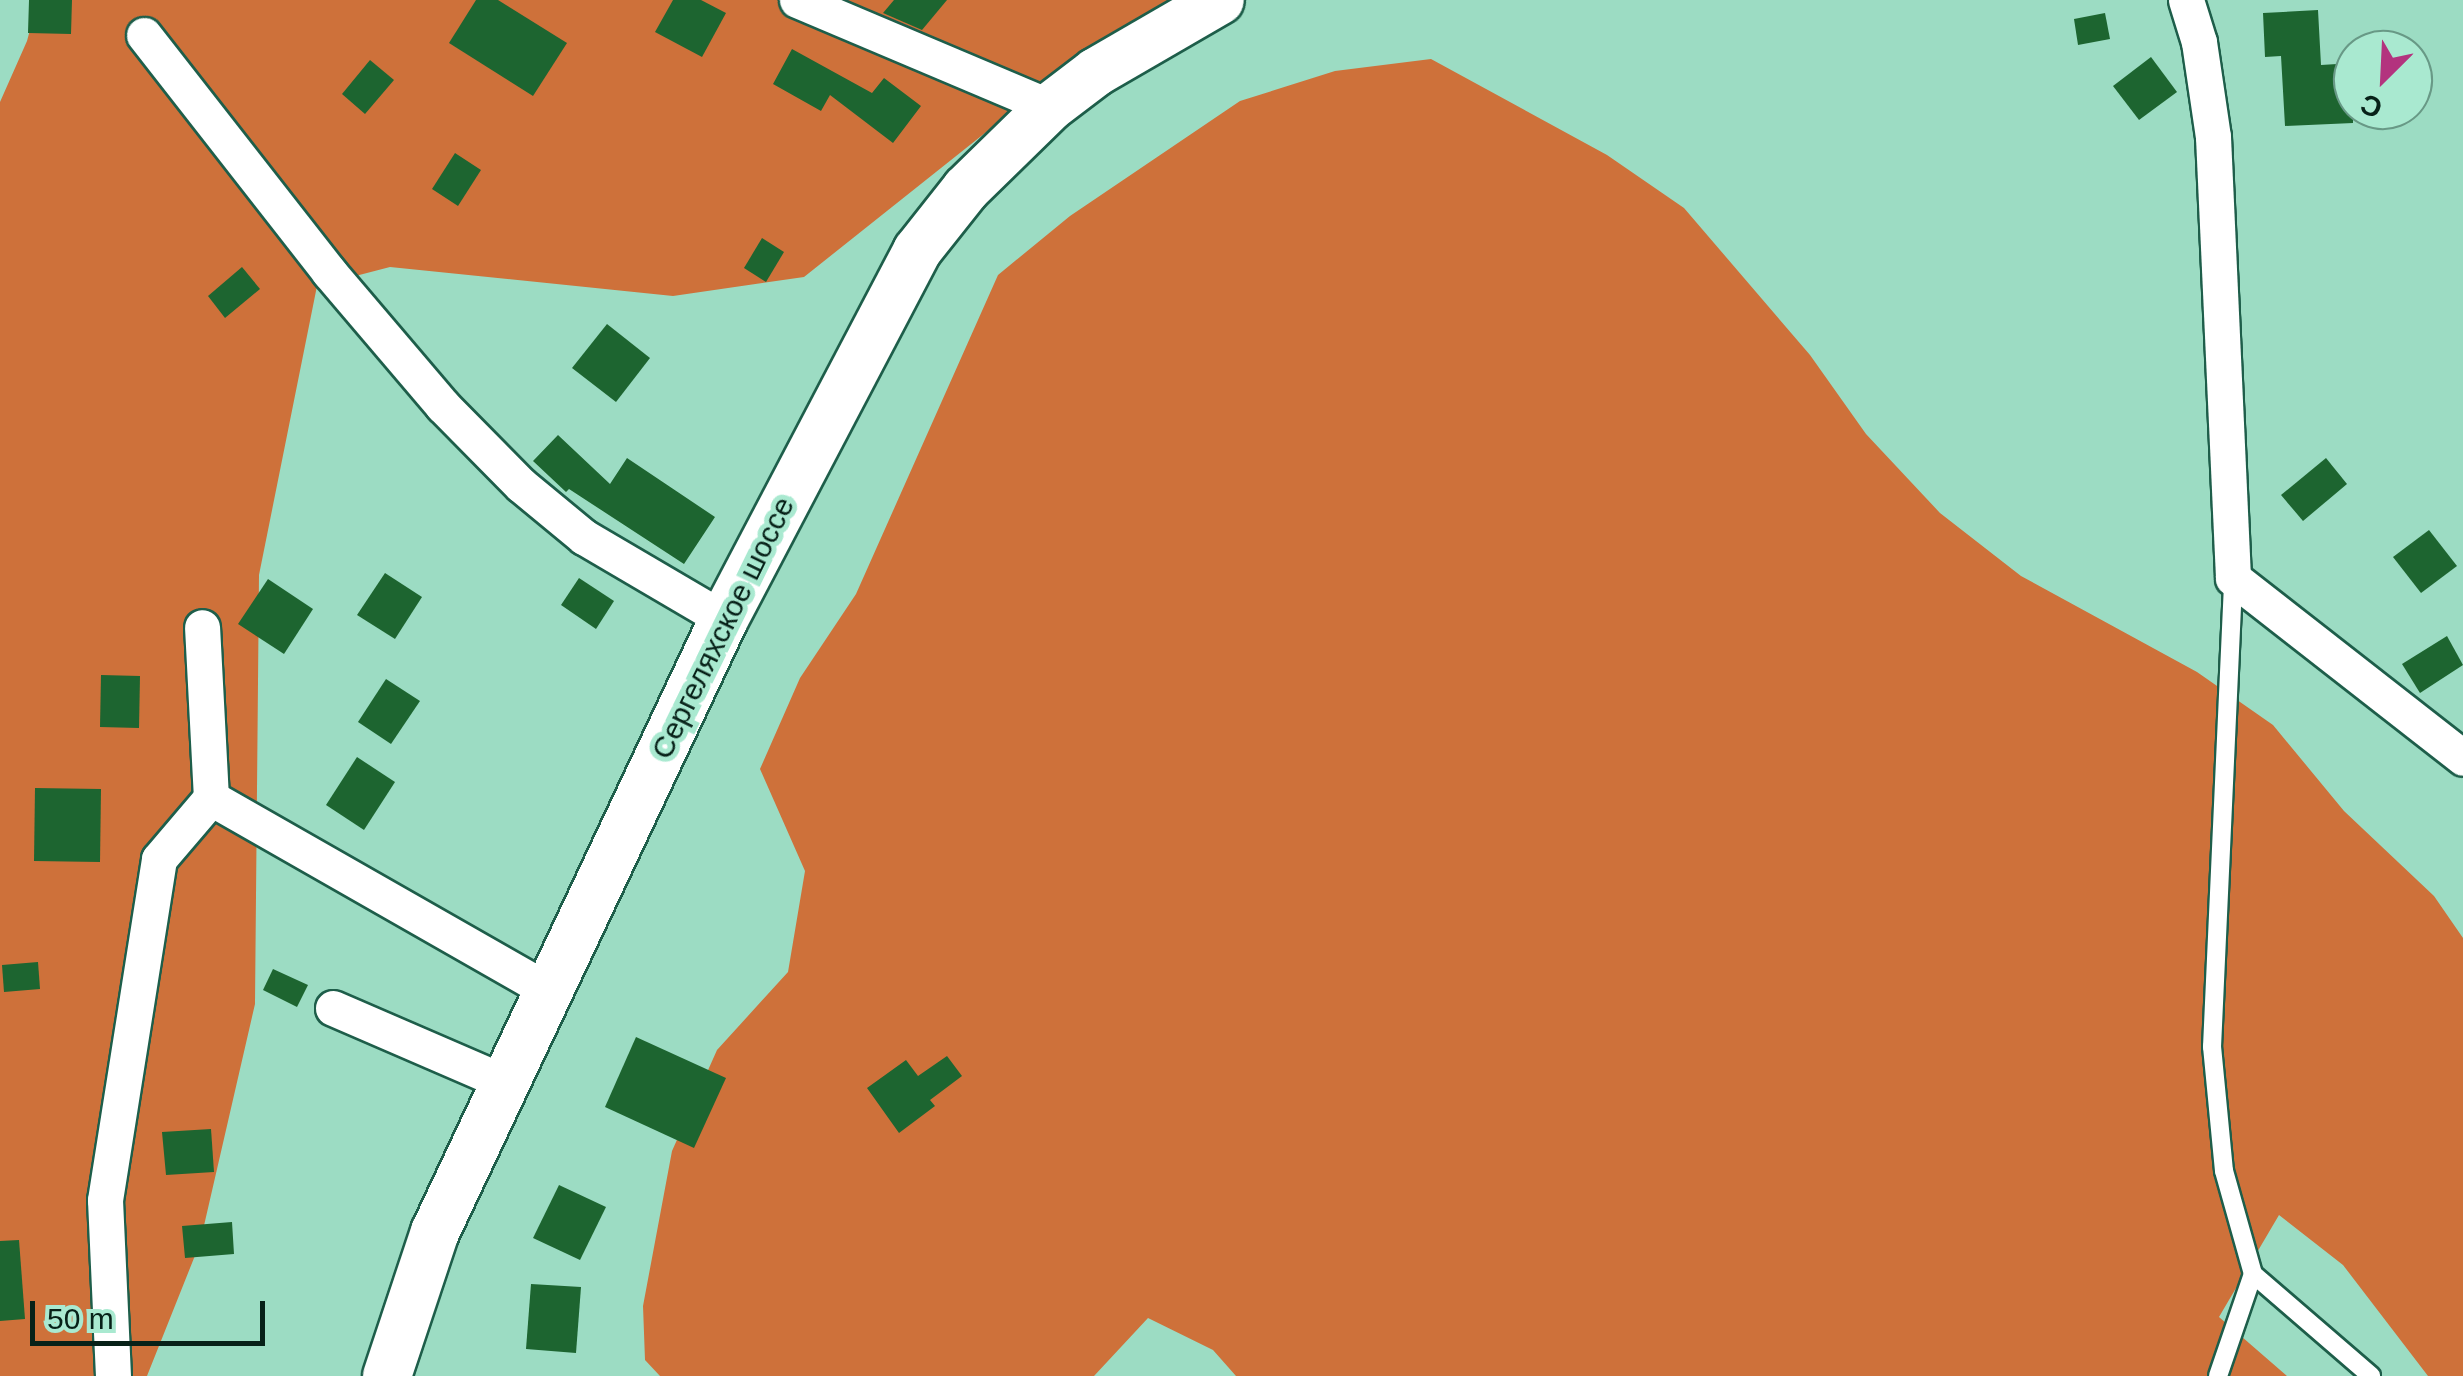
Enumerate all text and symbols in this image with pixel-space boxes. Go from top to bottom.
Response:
north arrow [2333,30,2433,130]
text: С [2356,88,2387,124]
street label: Сергеляхское шоссе [644,491,802,765]
scale bar [35,1281,270,1343]
text: 50 m [47,1302,114,1335]

